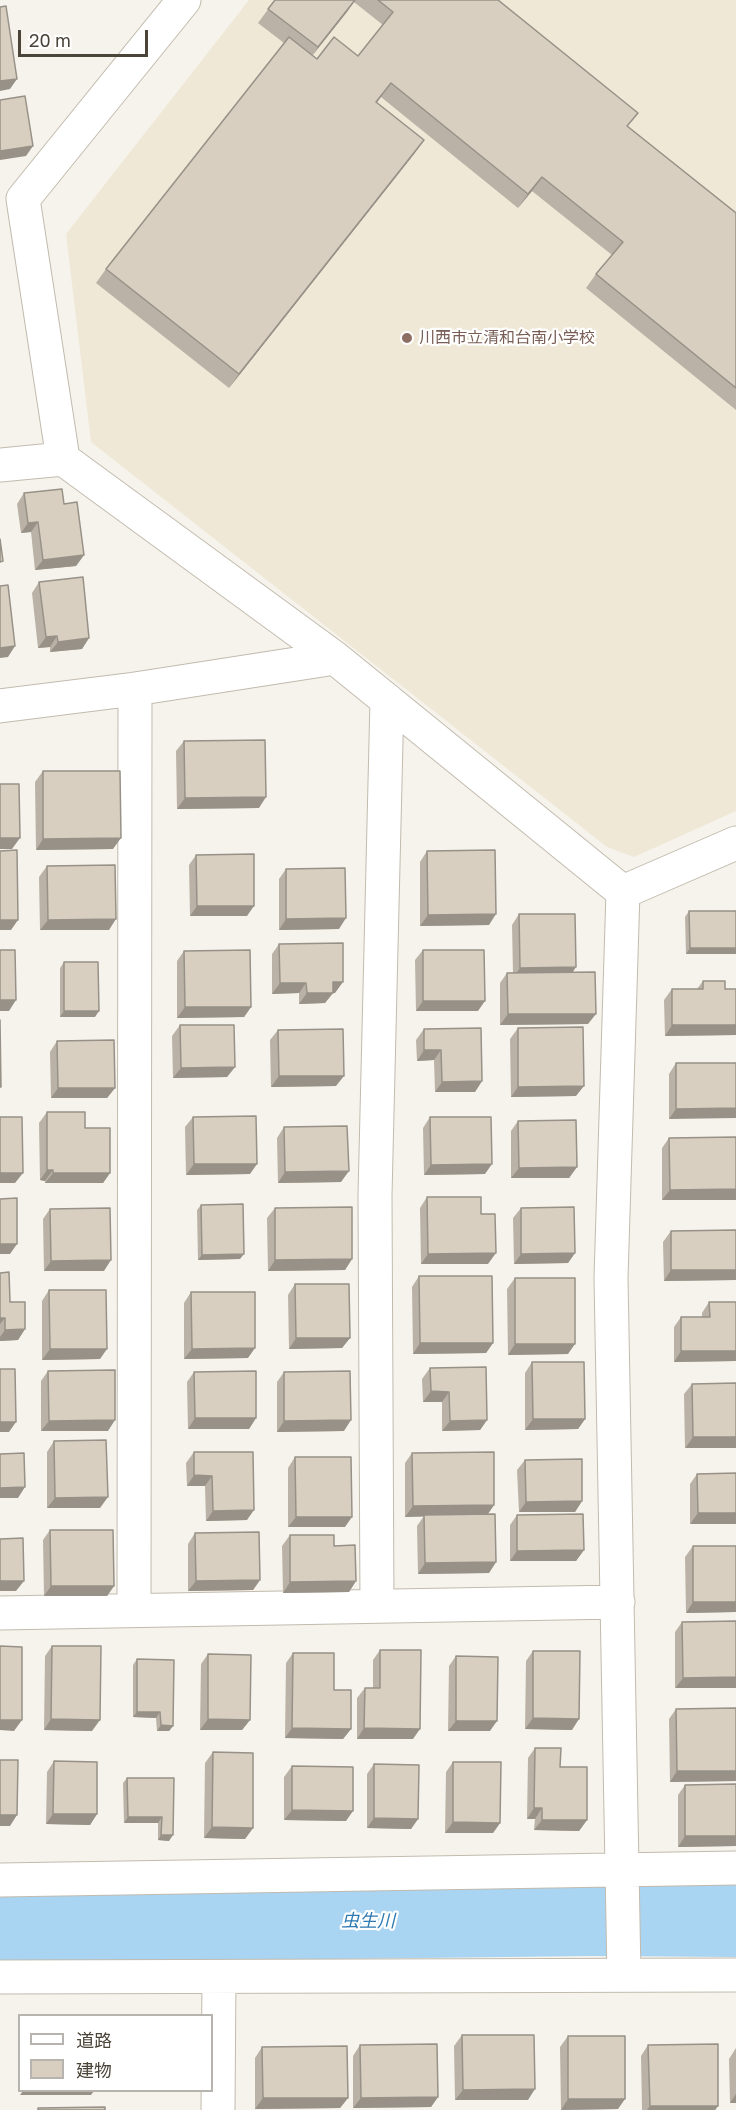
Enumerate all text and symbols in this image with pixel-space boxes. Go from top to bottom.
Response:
scale bar [21,18,152,56]
text: 20 m [29,29,71,51]
place label: 川西市立清和台南小学校 [419,328,595,348]
marker: 川西市立清和台南小学校 [400,331,414,345]
water label: 虫生川 [341,1910,395,1932]
legend [18,2014,213,2092]
text: 道路 [76,2029,112,2051]
text: 建物 [76,2059,112,2081]

